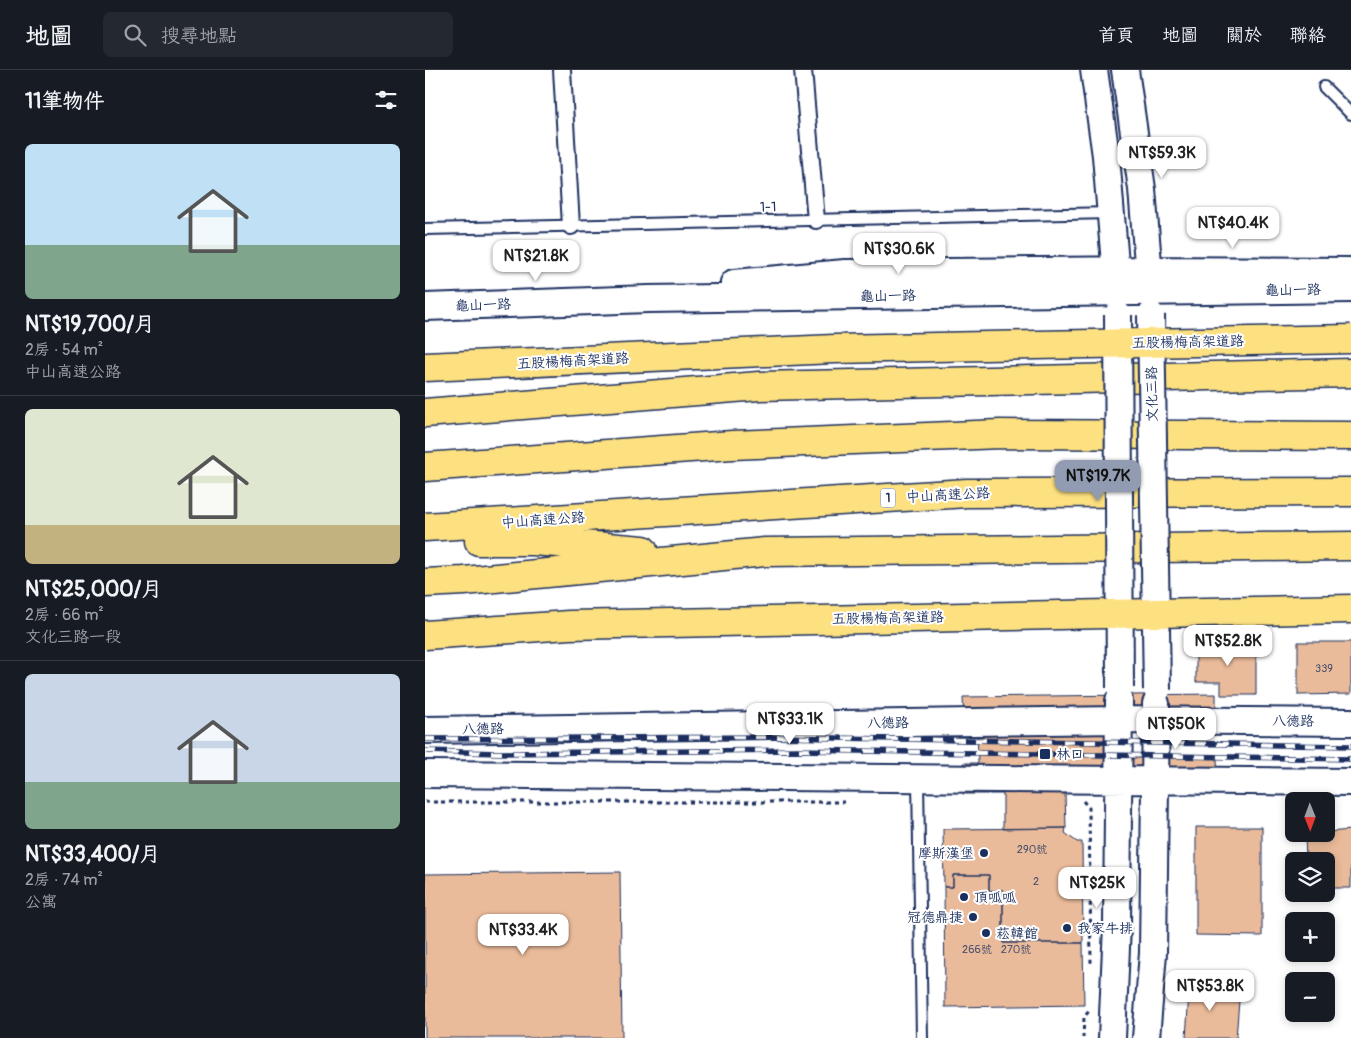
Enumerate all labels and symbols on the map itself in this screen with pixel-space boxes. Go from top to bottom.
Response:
pin: NT$59.3K [1110,136,1214,179]
street label: 1-1 [759,198,777,216]
pin: NT$40.4K [1181,206,1285,249]
pin: NT$30.6K [847,232,951,275]
pin: NT$21.8K [484,240,588,282]
street label: 龜山一路 [1265,281,1321,299]
street label: 龜山一路 [860,287,916,305]
street label: 龜山一路 [455,296,511,314]
street label: 五股楊梅高架道路 [1132,333,1244,351]
street label: 五股楊梅高架道路 [517,350,629,372]
street label: 文化三路 [1143,366,1161,422]
pin: NT$19.7K [1046,460,1150,502]
street label: 中山高速公路 [906,484,990,506]
road number: 1 [881,488,895,508]
street label: 中山高速公路 [501,509,585,531]
street label: 五股楊梅高架道路 [832,609,944,627]
pin: NT$52.8K [1176,624,1280,667]
house number: 339 [1315,662,1333,675]
pin: NT$33.1K [738,702,842,745]
pin: NT$50K [1135,708,1217,750]
street label: 八德路 [1272,712,1314,730]
street label: 八德路 [867,714,909,732]
street label: 八德路 [462,720,504,738]
place label: 林口 [1056,746,1084,763]
marker: 林口 [1038,747,1052,761]
north arrow [1285,792,1335,842]
house number: 290號 [1017,843,1047,856]
place label: 摩斯漢堡 [918,845,974,862]
marker: 摩斯漢堡 [978,847,990,859]
pin: NT$25K [1056,866,1138,909]
house number: 2 [1033,875,1039,888]
place label: 頂呱呱 [974,889,1016,906]
marker: 頂呱呱 [958,891,970,903]
place label: 冠德鼎捷 [907,909,963,926]
marker: 冠德鼎捷 [967,911,979,923]
pin: NT$33.4K [471,914,575,956]
place label: 我家牛排 [1077,920,1133,937]
marker: 我家牛排 [1061,922,1073,934]
place label: 菘韓館 [996,925,1038,942]
marker: 菘韓館 [980,927,992,939]
house number: 266號 [962,943,992,956]
house number: 270號 [1001,943,1031,956]
pin: NT$53.8K [1158,970,1262,1012]

